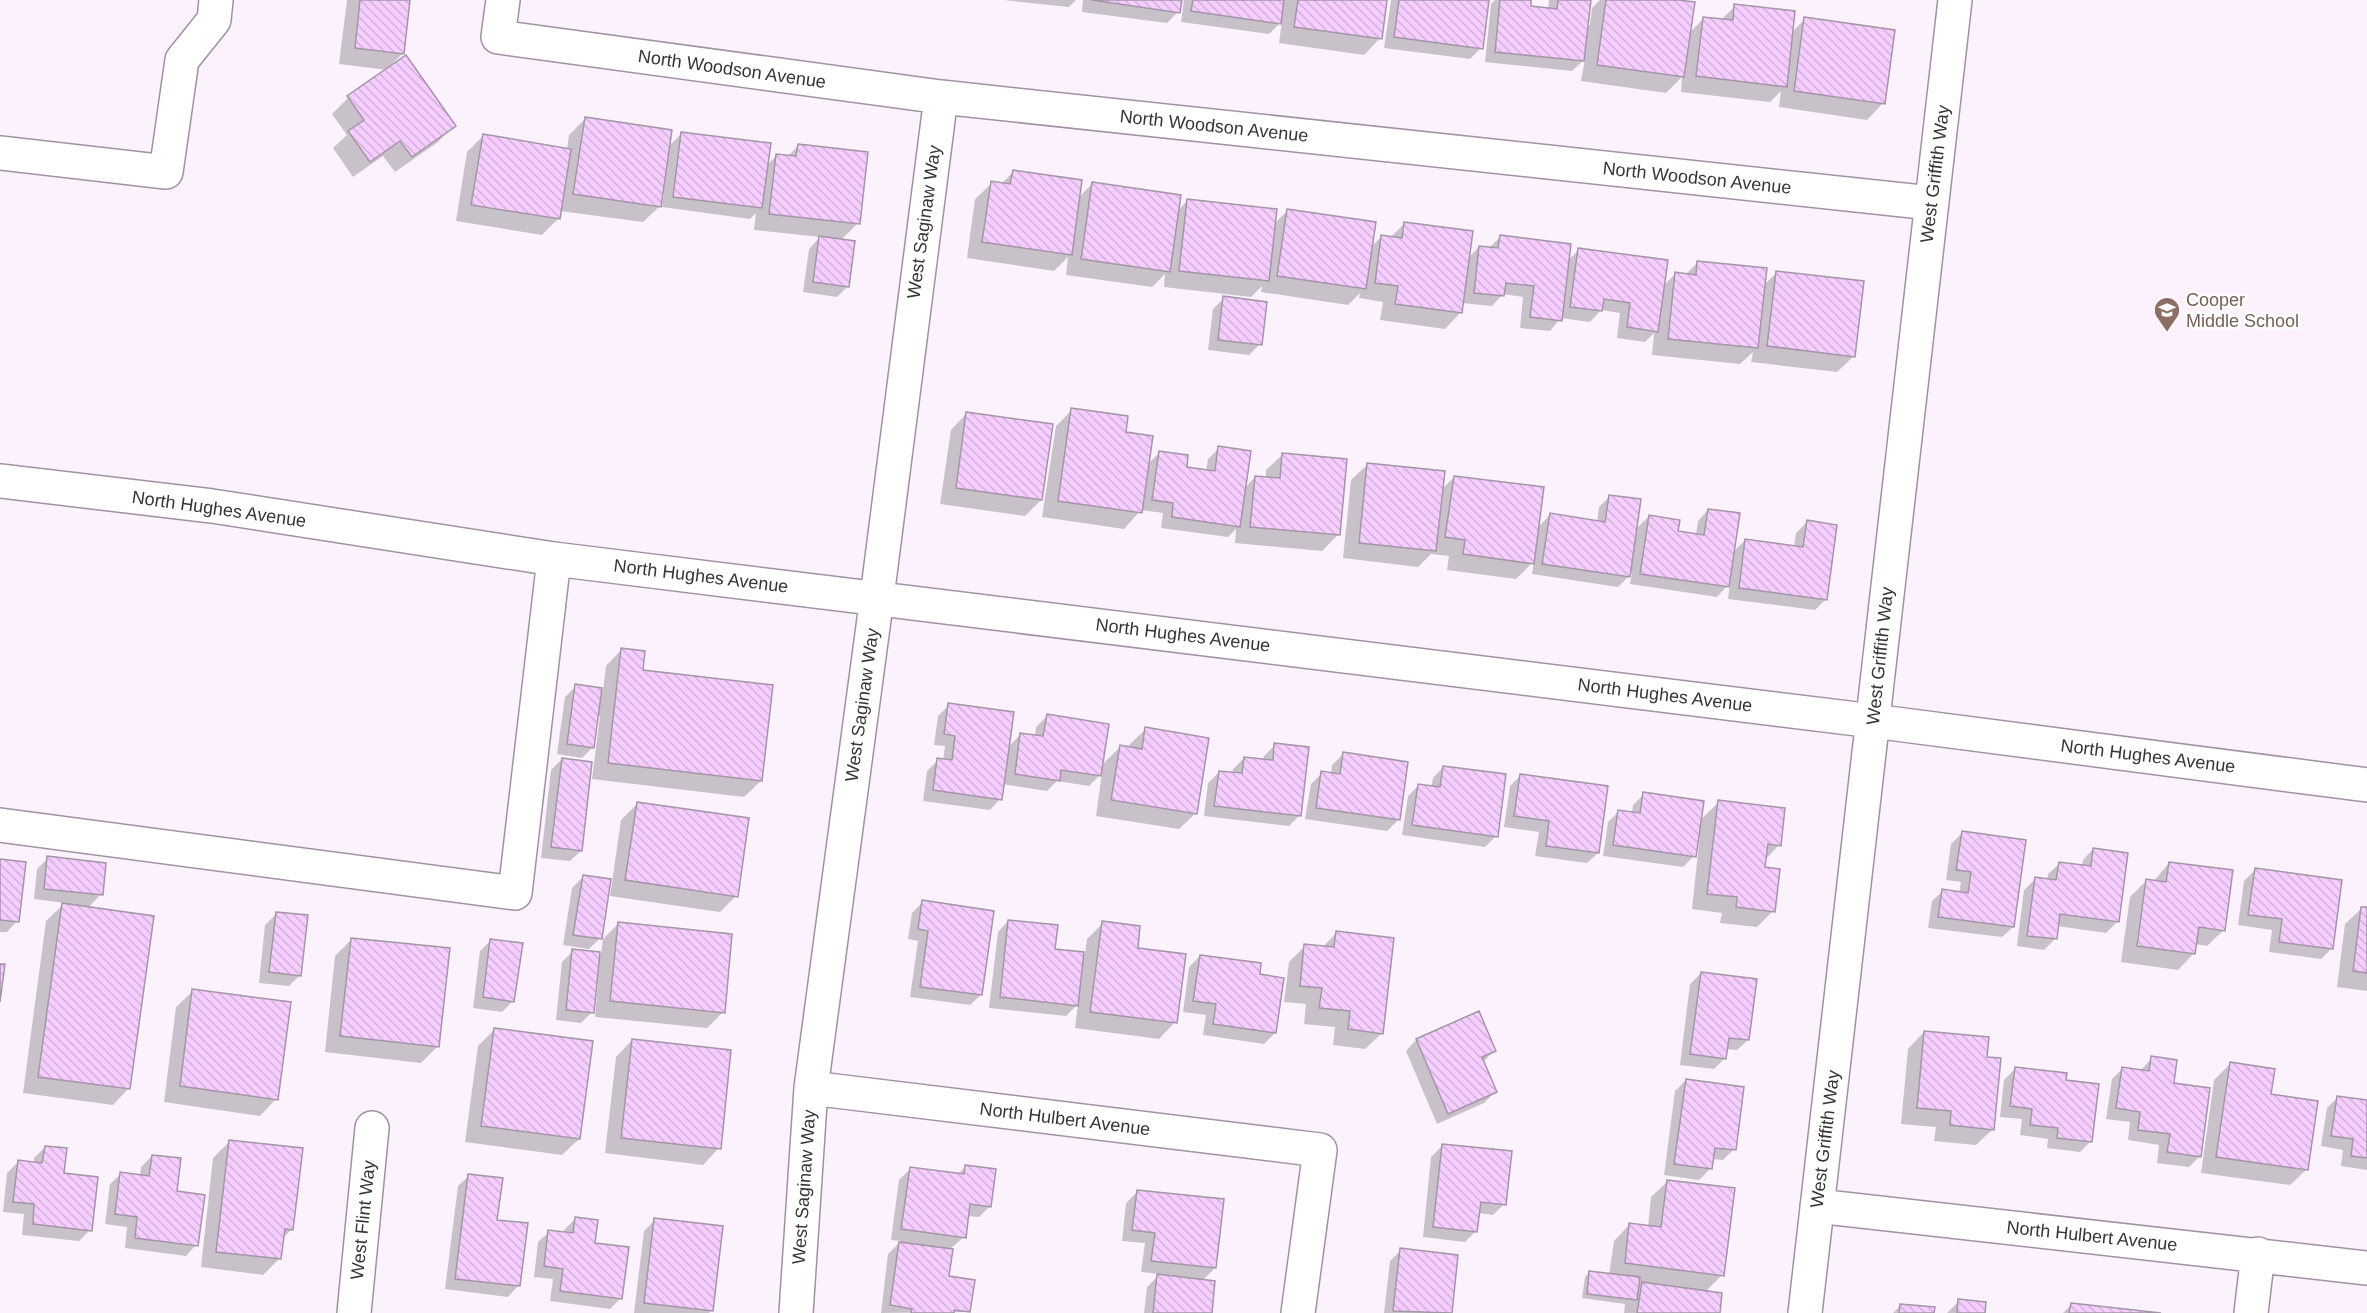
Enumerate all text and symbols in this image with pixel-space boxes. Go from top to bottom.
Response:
street label: North Woodson Avenue [637,46,827,92]
street label: West Griffith Way [1917,104,1953,244]
street label: North Woodson Avenue [1119,106,1309,146]
street label: West Saginaw Way [903,144,945,300]
street label: North Woodson Avenue [1602,158,1792,198]
place label: Cooper Middle School [2186,290,2299,331]
school or university icon: Cooper Middle School [2152,295,2182,333]
street label: North Hughes Avenue [131,487,307,531]
street label: North Hughes Avenue [613,555,789,597]
street label: West Griffith Way [1863,586,1897,726]
street label: North Hughes Avenue [1095,614,1271,656]
street label: West Saginaw Way [841,627,883,783]
street label: North Hughes Avenue [1577,674,1753,716]
street label: North Hughes Avenue [2060,735,2236,777]
street label: West Griffith Way [1807,1069,1843,1209]
street label: North Hulbert Avenue [979,1099,1151,1139]
street label: West Saginaw Way [789,1109,819,1265]
street label: West Flint Way [347,1159,379,1281]
street label: North Hulbert Avenue [2006,1217,2178,1255]

